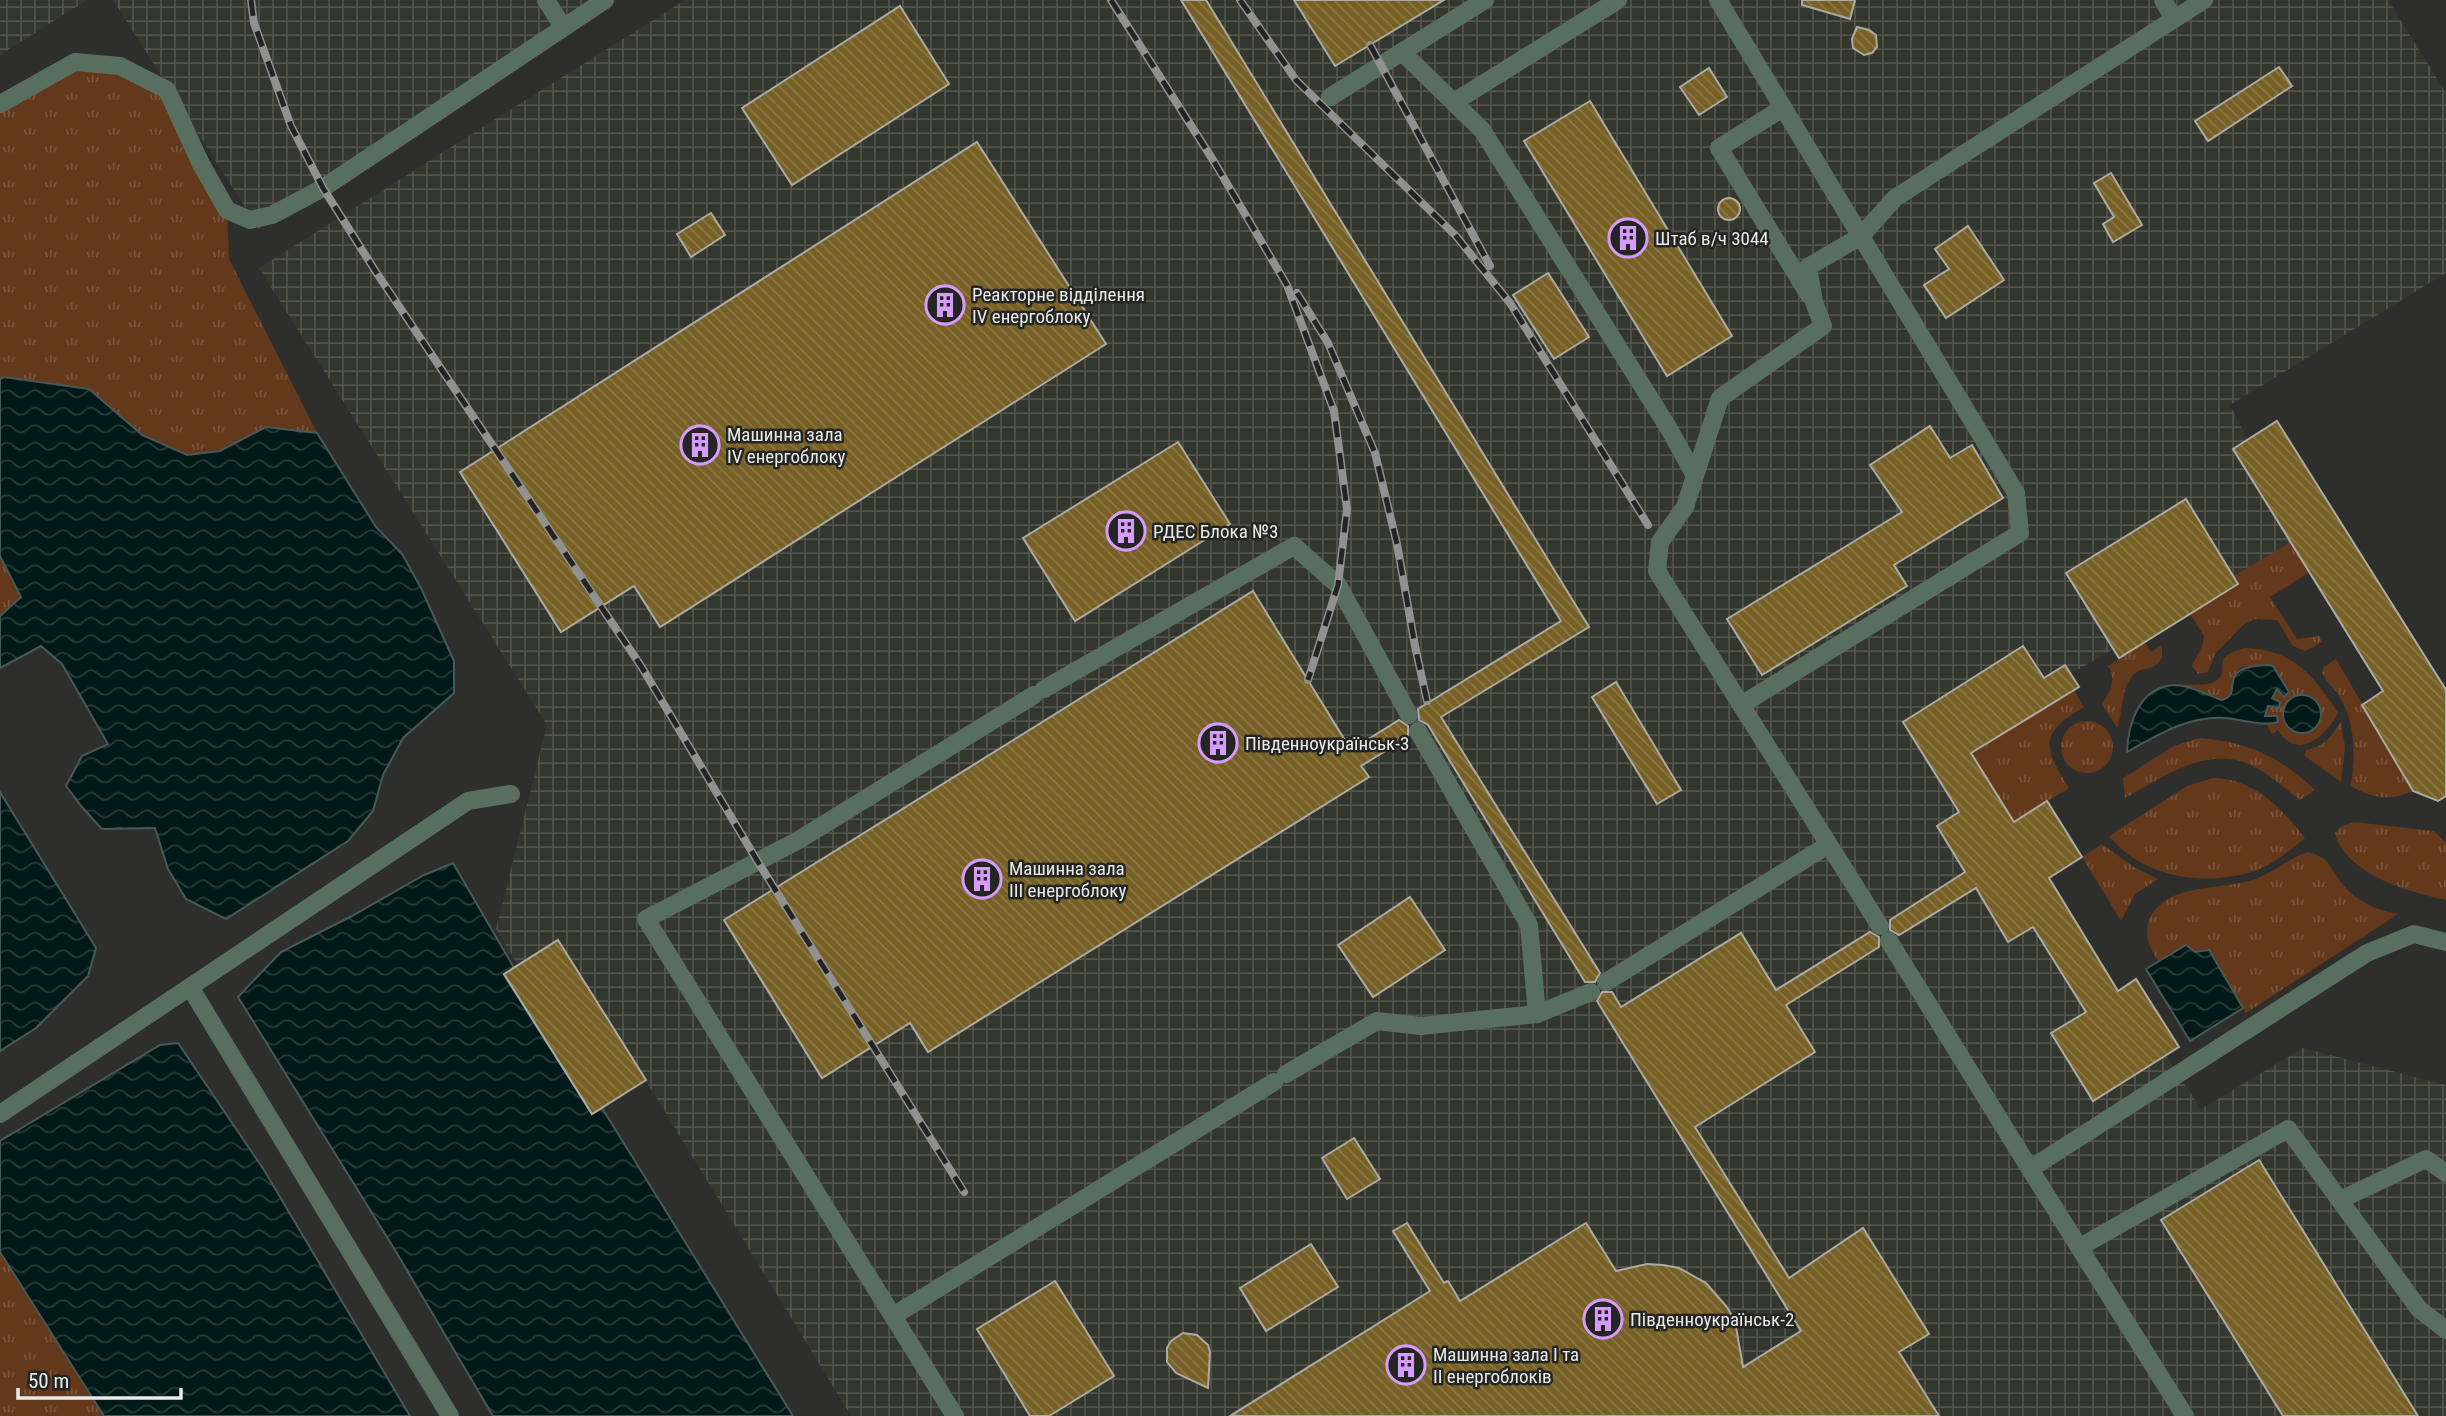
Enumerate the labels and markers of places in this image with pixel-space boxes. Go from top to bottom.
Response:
building icon: Штаб в/ч 3044 [1607,217,1649,259]
place label: Штаб в/ч 3044 [1655,227,1769,250]
place label: Реакторне відділення IV енергоблоку [972,283,1145,328]
building icon: Реакторне відділення IV енергоблоку [924,284,966,326]
place label: Машинна зала IV енергоблоку [727,423,846,468]
building icon: Машинна зала IV енергоблоку [679,424,721,466]
building icon: РДЕС Блока №3 [1105,510,1147,552]
place label: РДЕС Блока №3 [1153,520,1278,543]
building icon: Південноукраїнськ-3 [1197,722,1239,764]
place label: Південноукраїнськ-3 [1245,732,1409,755]
place label: Машинна зала III енергоблоку [1009,857,1126,902]
building icon: Машинна зала III енергоблоку [961,858,1003,900]
building icon: Південноукраїнськ-2 [1582,1298,1624,1340]
place label: Південноукраїнськ-2 [1630,1308,1794,1331]
place label: Машинна зала I та II енергоблоків [1433,1343,1579,1388]
building icon: Машинна зала I та II енергоблоків [1385,1344,1427,1386]

